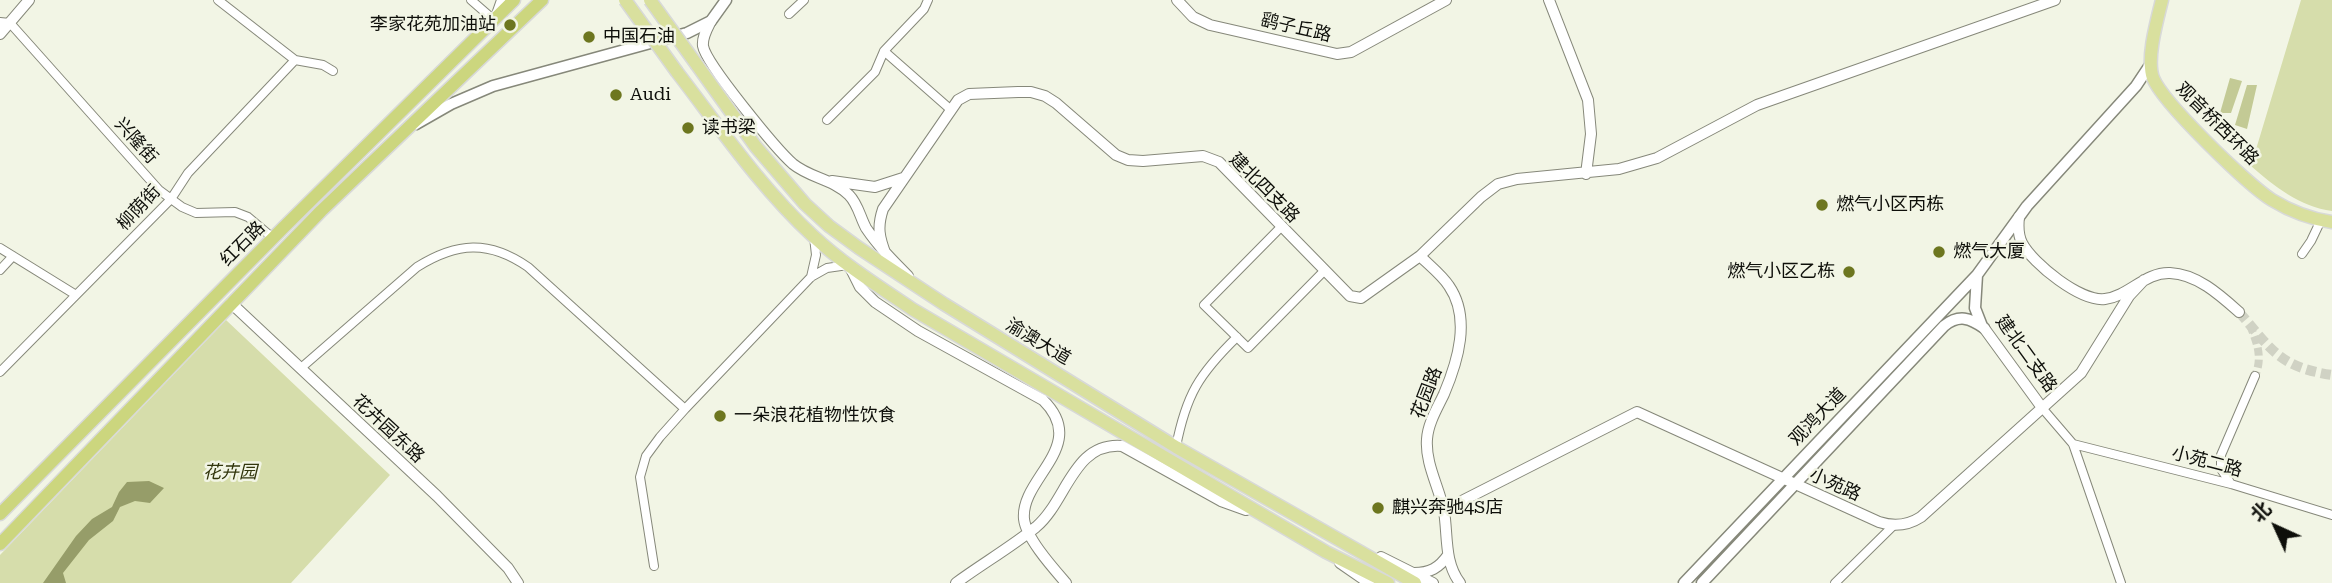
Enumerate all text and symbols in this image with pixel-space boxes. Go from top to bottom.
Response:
street label: 鹞子丘路 [1258,9,1334,47]
place label: 李家花苑加油站 [370,14,496,36]
marker: 李家花苑加油站 [502,17,518,33]
place label: 中国石油 [603,26,675,48]
marker: 中国石油 [581,29,597,45]
street label: 观音桥西环路 [2171,78,2263,170]
place label: Audi [630,84,671,106]
marker: Audi [608,87,624,103]
street label: 兴隆街 [110,114,162,168]
place label: 读书梁 [702,117,756,139]
marker: 读书梁 [680,120,696,136]
street label: 建北四支路 [1225,149,1303,227]
street label: 柳荫街 [113,181,165,235]
place label: 燃气小区丙栋 [1836,194,1944,216]
marker: 燃气小区丙栋 [1814,197,1830,213]
street label: 红石路 [216,217,270,271]
place label: 燃气大厦 [1953,241,2025,263]
marker: 燃气大厦 [1931,244,1947,260]
place label: 燃气小区乙栋 [1727,261,1835,283]
marker: 燃气小区乙栋 [1841,264,1857,280]
street label: 建北二支路 [1991,311,2061,397]
street label: 渝澳大道 [1002,314,1074,370]
street label: 花园路 [1407,364,1447,422]
street label: 观鸿大道 [1785,384,1851,450]
street label: 花卉园东路 [348,390,428,468]
place label: 一朵浪花植物性饮食 [734,405,896,427]
marker: 一朵浪花植物性饮食 [712,408,728,424]
street label: 小苑二路 [2169,442,2245,482]
park label: 花卉园 [203,462,257,484]
street label: 小苑路 [1806,464,1864,506]
north arrow [2241,492,2311,562]
place label: 麒兴奔驰4S店 [1392,497,1503,519]
text: 北 [2246,497,2276,527]
marker: 麒兴奔驰4S店 [1370,500,1386,516]

